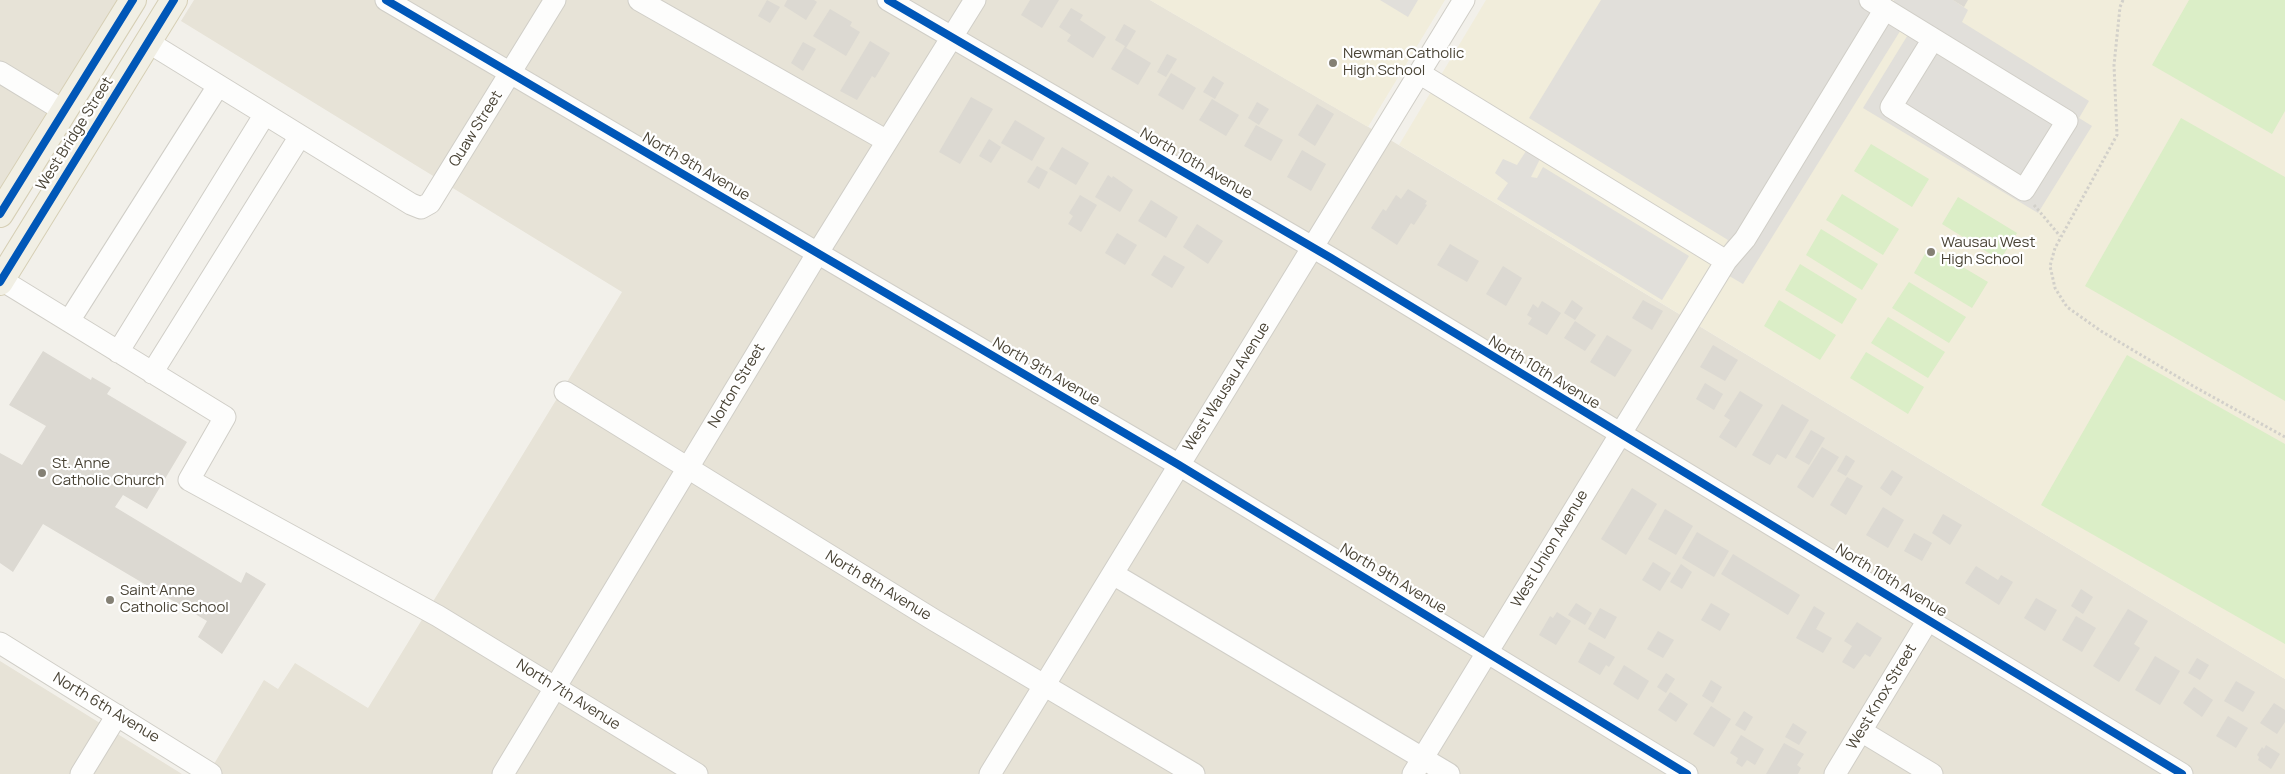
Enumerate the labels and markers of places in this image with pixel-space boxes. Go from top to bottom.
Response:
place label: Newman Catholic High School [1343,45,1464,80]
marker: Newman Catholic High School [1327,57,1339,69]
place label: Wausau West High School [1941,234,2035,269]
marker: Wausau West High School [1925,246,1937,258]
place label: St. Anne Catholic Church [52,455,164,490]
marker: St. Anne Catholic Church [36,467,48,479]
place label: Saint Anne Catholic School [120,582,229,617]
marker: Saint Anne Catholic School [104,594,116,606]

